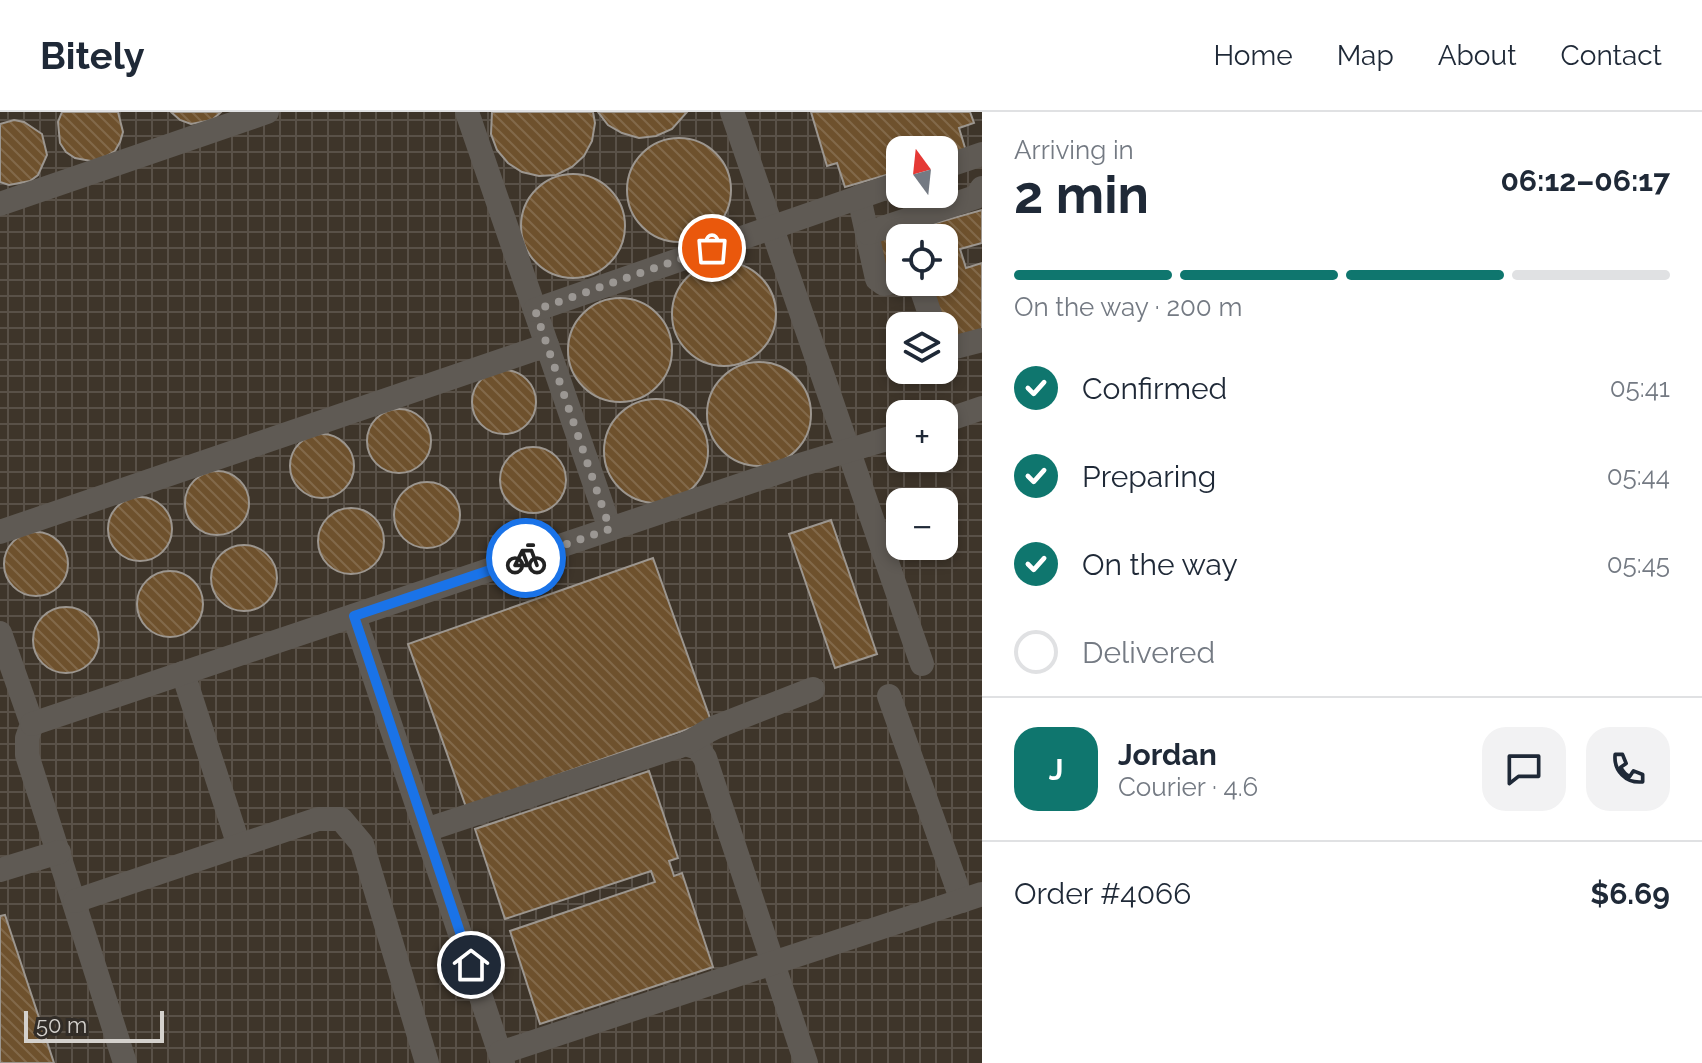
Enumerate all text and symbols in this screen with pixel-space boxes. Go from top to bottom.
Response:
text: Bitely [40,33,145,78]
text: Home [1213,39,1293,72]
text: Map [1337,39,1394,72]
text: About [1438,39,1517,72]
text: Contact [1561,39,1662,72]
text: Arriving in [1014,135,1134,165]
north arrow [886,136,958,208]
map controls [886,136,958,560]
text: 06:12–06:17 [1500,163,1670,198]
text: 2 min [1014,164,1149,225]
pin [678,214,746,282]
button: locate [886,224,958,296]
icon: bag [690,226,734,270]
text: On the way · 200 m [1014,292,1242,322]
button: layers [886,312,958,384]
icon: check [1014,366,1058,410]
text: Confirmed [1082,371,1227,406]
text: 05:41 [1610,373,1670,403]
button: + [886,400,958,472]
icon: check [1014,454,1058,498]
text: Preparing [1082,459,1216,494]
text: 05:44 [1607,461,1670,491]
button: − [886,488,958,560]
courier [486,518,566,598]
icon: bike [504,536,548,580]
icon: check [1014,542,1058,586]
text: On the way [1082,547,1238,582]
text: 05:45 [1607,549,1670,579]
text: Delivered [1082,635,1215,670]
button: chat [1482,727,1566,811]
button: phone [1586,727,1670,811]
text: Jordan [1118,737,1217,772]
text: J [1049,752,1063,787]
text: Courier · 4.6 [1118,772,1258,802]
text: Order #4066 [1014,876,1191,911]
text: $6.69 [1590,876,1670,911]
pin [437,931,505,999]
icon: home [449,943,493,987]
scale bar [24,1007,164,1043]
text: 50 m [36,1012,87,1038]

